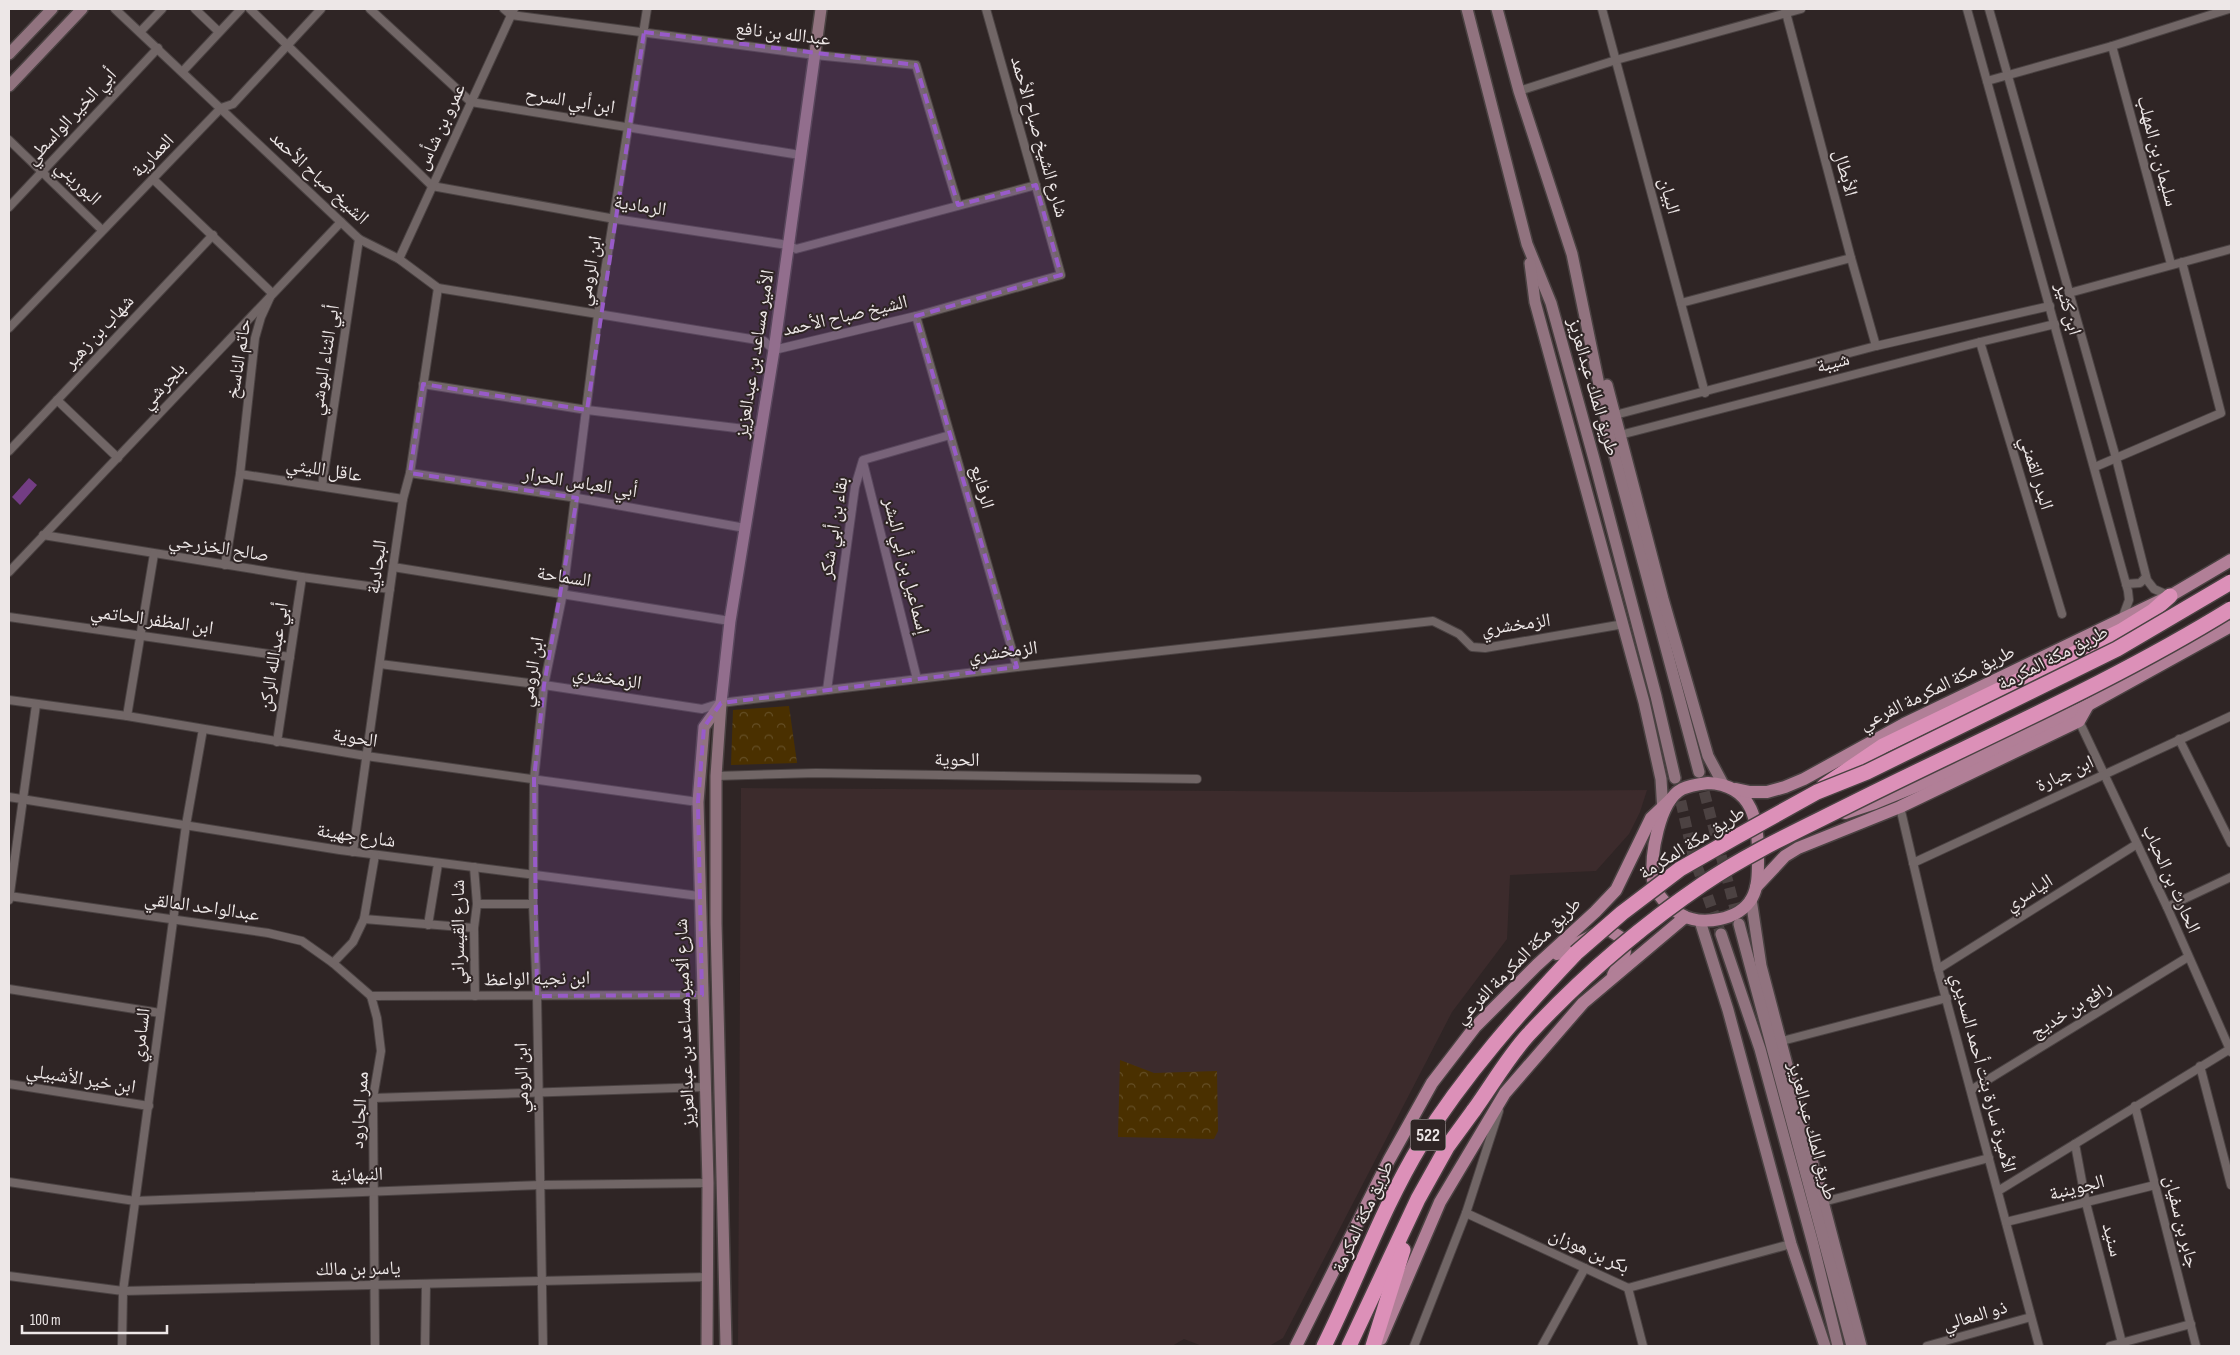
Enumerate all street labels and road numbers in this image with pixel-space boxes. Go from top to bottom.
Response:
street label: عبدالله بن نافع [734,17,832,51]
street label: شارع الشيخ صباح الأحمد [1005,54,1073,220]
street label: أبي الخير الواسطي [20,63,124,172]
street label: عمرو بن شأس [410,79,471,174]
street label: ابن أبي السرح [523,82,617,122]
street label: سليمان بن المهلب [2131,93,2183,209]
street label: الشيخ صباح الأحمد [265,126,373,230]
street label: العمارية [127,129,179,183]
street label: الأبطال [1828,147,1862,199]
street label: البوريني [48,155,106,213]
street label: البيان [1653,175,1685,217]
street label: الرمادية [612,191,668,221]
street label: ابن الرومي [573,234,610,308]
street label: الأمير مساعد بن عبدالعزيز [730,268,780,441]
street label: ابن كثير [2049,279,2086,338]
street label: شهاب بن زهير [58,290,139,375]
street label: الشيخ صباح الأحمد [780,290,910,342]
street label: أبي الثناء البوشي [304,303,348,417]
street label: طريق الملك عبدالعزيز [1562,314,1624,459]
street label: حاتم الناسخ [221,317,257,401]
street label: شيبة [1814,348,1852,378]
street label: بلجرشي [136,358,192,416]
street label: البدر القمني [2011,433,2058,513]
street label: عاقل الليثي [284,453,364,490]
street label: أبي العباس الحرار [520,462,639,506]
street label: الرفايع [965,462,999,512]
street label: بقاء بن أبي شكر [814,475,856,582]
street label: إسماعيل بن أبي البشر [875,494,935,637]
street label: صالح الخزرجي [167,529,271,570]
street label: البجادية [362,538,392,596]
street label: السماحة [535,561,593,593]
street label: ابن المظفر الحاتمي [89,600,215,643]
street label: أبي عبدالله الركن [253,601,297,714]
street label: الزمخشري [1480,609,1552,644]
street label: طريق مكة المكرمة [1994,620,2112,696]
street label: ابن الرومي [515,635,552,709]
street label: الزمخشري [967,636,1039,670]
street label: طريق مكة المكرمة الفرعي [1855,640,2020,738]
street label: الزمخشري [570,661,643,698]
street label: الحوية [331,723,379,753]
street label: الحوية [934,748,980,772]
street label: ابن جبارة [2032,751,2098,797]
street label: طريق مكة المكرمة [1635,801,1749,885]
street label: شارع جهينة [315,819,397,853]
street label: الحارث بن الحباب [2137,821,2205,937]
street label: الياسري [2001,869,2059,919]
street label: شارع القيسراني [447,880,472,984]
street label: عبدالواحد المالقي [143,888,261,929]
street label: طريق مكة المكرمة الفرعي [1450,893,1588,1031]
street label: شارع ألامير مساعد بن عبدالعزيز [669,918,700,1129]
street label: ابن نجيه الواعظ [484,967,590,991]
street label: الأميرة سارة بنت أحمد السديري [1943,971,2021,1176]
street label: رافع بن خديج [2026,976,2116,1044]
street label: السامري [126,1007,159,1064]
street label: ابن الرومي [510,1042,537,1114]
street label: طريق الملك عبدالعزيز [1782,1058,1842,1203]
street label: ابن خير الأشبيلي [24,1059,137,1102]
street label: ممر الجارود [346,1071,374,1149]
road number: 522 [1410,1120,1446,1150]
street label: طريق مكة المكرمة [1327,1157,1399,1277]
street label: النبهانية [330,1163,384,1187]
street label: الجوينبة [2047,1170,2107,1206]
street label: جابر بن سفيان [2158,1173,2204,1271]
street label: سنيد [2097,1221,2127,1259]
street label: بكر بن هوزان [1545,1223,1633,1279]
street label: ياسر بن مالك [315,1257,401,1281]
street label: ذو المعالي [1940,1296,2011,1339]

